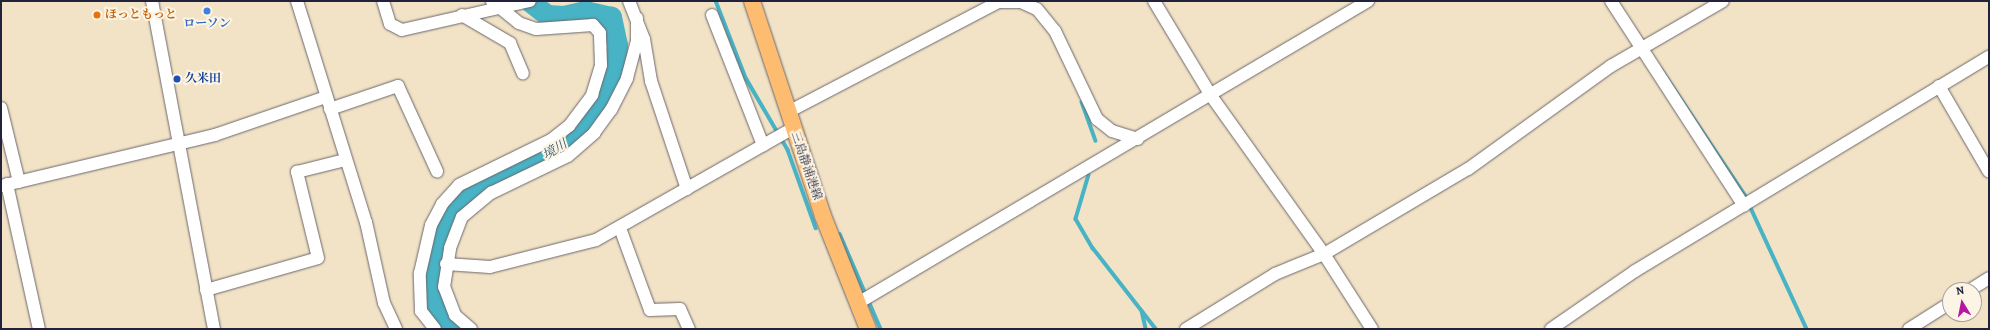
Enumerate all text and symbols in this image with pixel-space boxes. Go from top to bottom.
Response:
marker: ローソン [202,6,212,16]
place label: ほっともっと [105,8,177,22]
marker: ほっともっと [92,10,102,20]
place label: ローソン [183,17,231,31]
place label: 久米田 [185,72,221,86]
marker: 久米田 [172,74,182,84]
street label: 三島静浦港線 [787,130,825,202]
water label: 境川 [540,137,570,163]
north arrow [1942,282,1982,322]
text: N [1955,283,1965,299]

